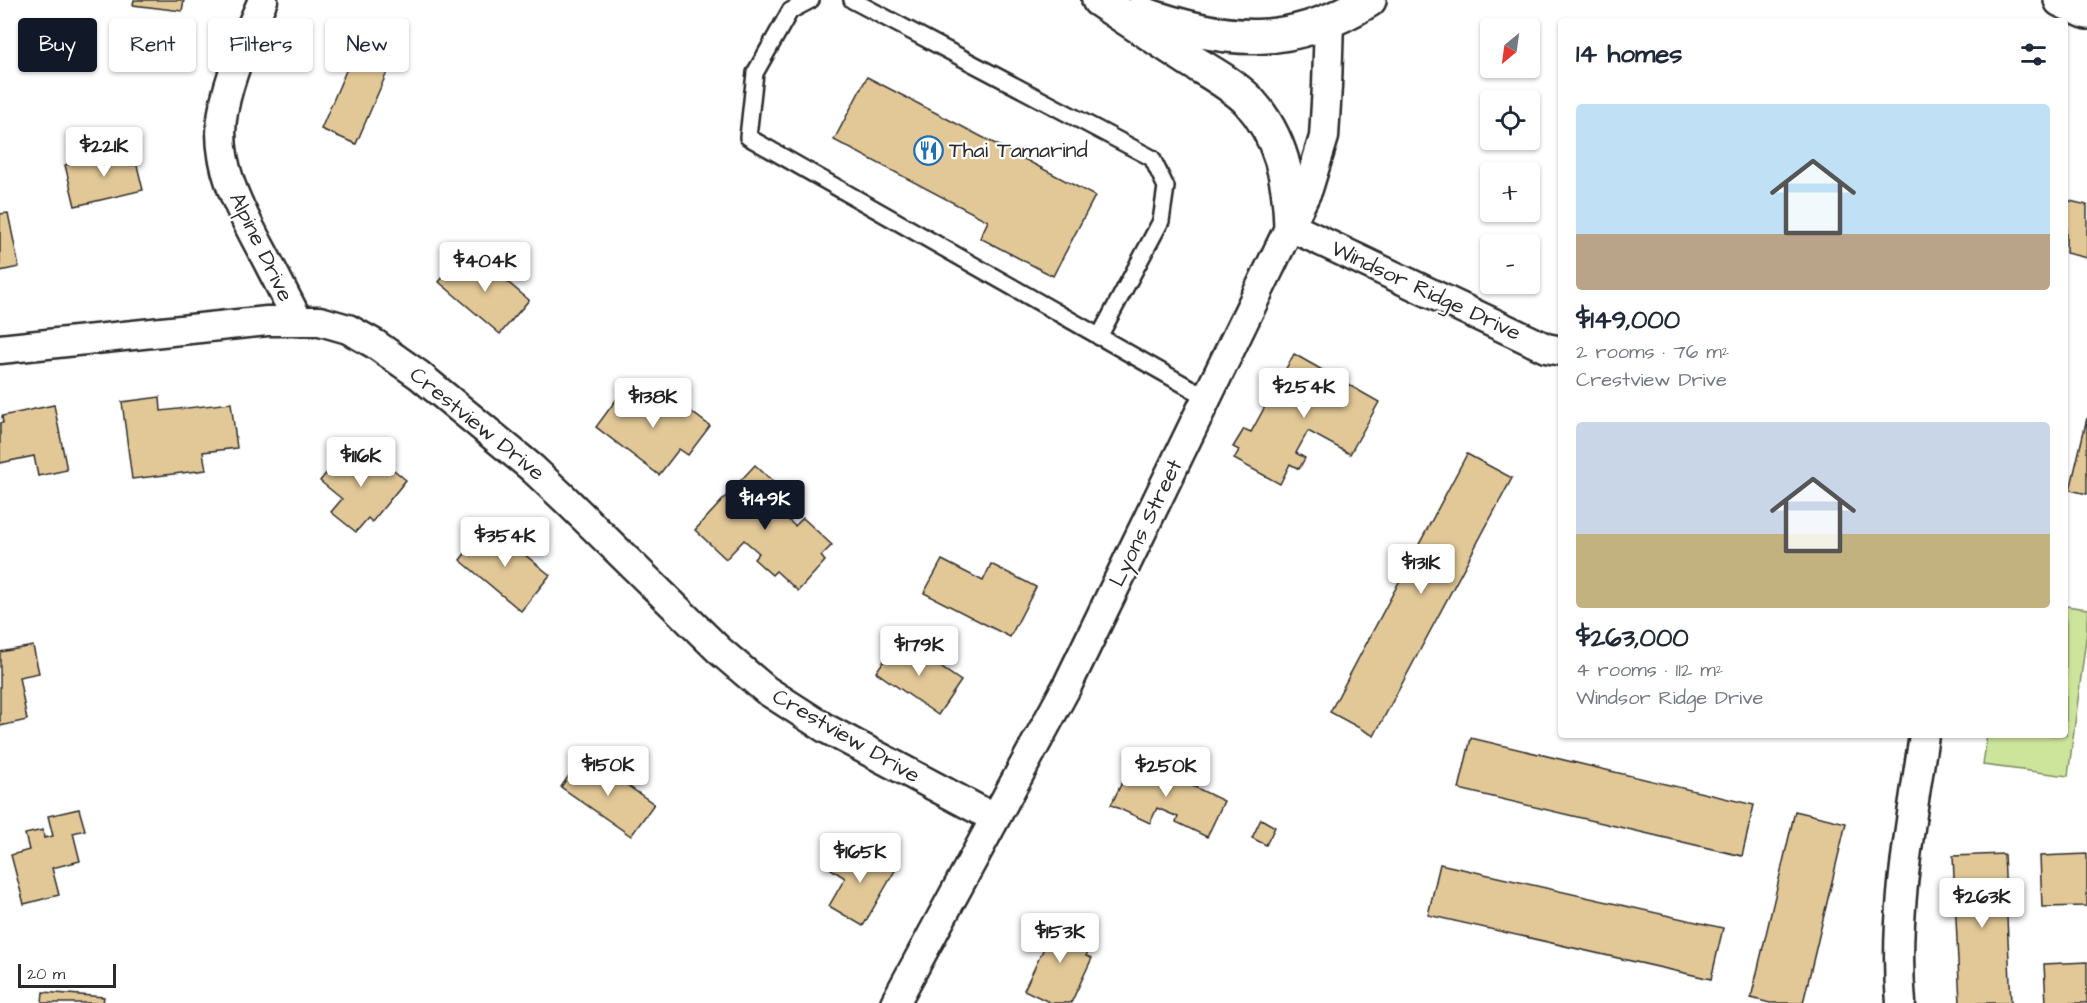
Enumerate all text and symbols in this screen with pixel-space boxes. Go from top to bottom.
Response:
chip: Buy [18,18,97,72]
chip: Rent [109,18,196,72]
chip: Filters [208,18,313,72]
chip: New [325,18,409,72]
north arrow [1480,18,1540,78]
map controls [1480,18,1540,294]
text: 14 homes [1576,36,1682,72]
icon: filters [2017,38,2050,71]
button: locate [1480,90,1540,150]
pin: $221K [62,127,146,178]
text: $221K [80,132,128,160]
restaurant icon: Thai Tamarind [912,134,944,166]
place label: Thai Tamarind [949,135,1088,166]
icon: home [1759,143,1867,251]
button: + [1480,162,1540,222]
street label: Alpine Drive [221,187,301,307]
street label: Windsor Ridge Drive [1326,233,1526,350]
button: − [1480,234,1540,294]
pin: $404K [443,242,527,293]
text: $404K [453,247,517,275]
text: $149,000 [1576,302,1680,338]
text: 2 rooms · 76 m² [1576,338,1729,366]
street label: Crestview Drive [403,360,551,488]
text: Crestview Drive [1576,366,1727,394]
pin: $254K [1262,368,1346,419]
text: $254K [1273,373,1335,401]
pin: $138K [611,378,695,429]
text: $138K [629,383,677,411]
pin: $116K [319,437,403,488]
text: $116K [341,442,381,470]
street label: Lyons Street [1102,454,1191,592]
icon: home [1759,461,1867,569]
pin: $149K [723,480,807,531]
text: $149K [740,485,790,513]
pin: $354K [463,517,547,568]
text: $354K [474,522,536,550]
pin: $131K [1379,544,1463,595]
text: $131K [1402,549,1440,577]
text: $263,000 [1576,620,1689,656]
pin: $179K [877,626,961,677]
text: $179K [894,631,944,659]
text: 4 rooms · 112 m² [1576,656,1723,684]
street label: Crestview Drive [766,681,926,791]
text: Windsor Ridge Drive [1576,684,1763,712]
pin: $150K [566,746,650,797]
pin: $250K [1124,747,1208,798]
text: $150K [582,751,634,779]
text: $250K [1135,752,1197,780]
pin: $165K [818,833,902,884]
text: $165K [834,838,886,866]
pin: $263K [1940,878,2024,929]
text: $263K [1953,883,2011,911]
pin: $153K [1018,913,1102,964]
text: $153K [1035,918,1085,946]
scale bar [18,961,116,988]
text: 20 m [27,963,65,985]

